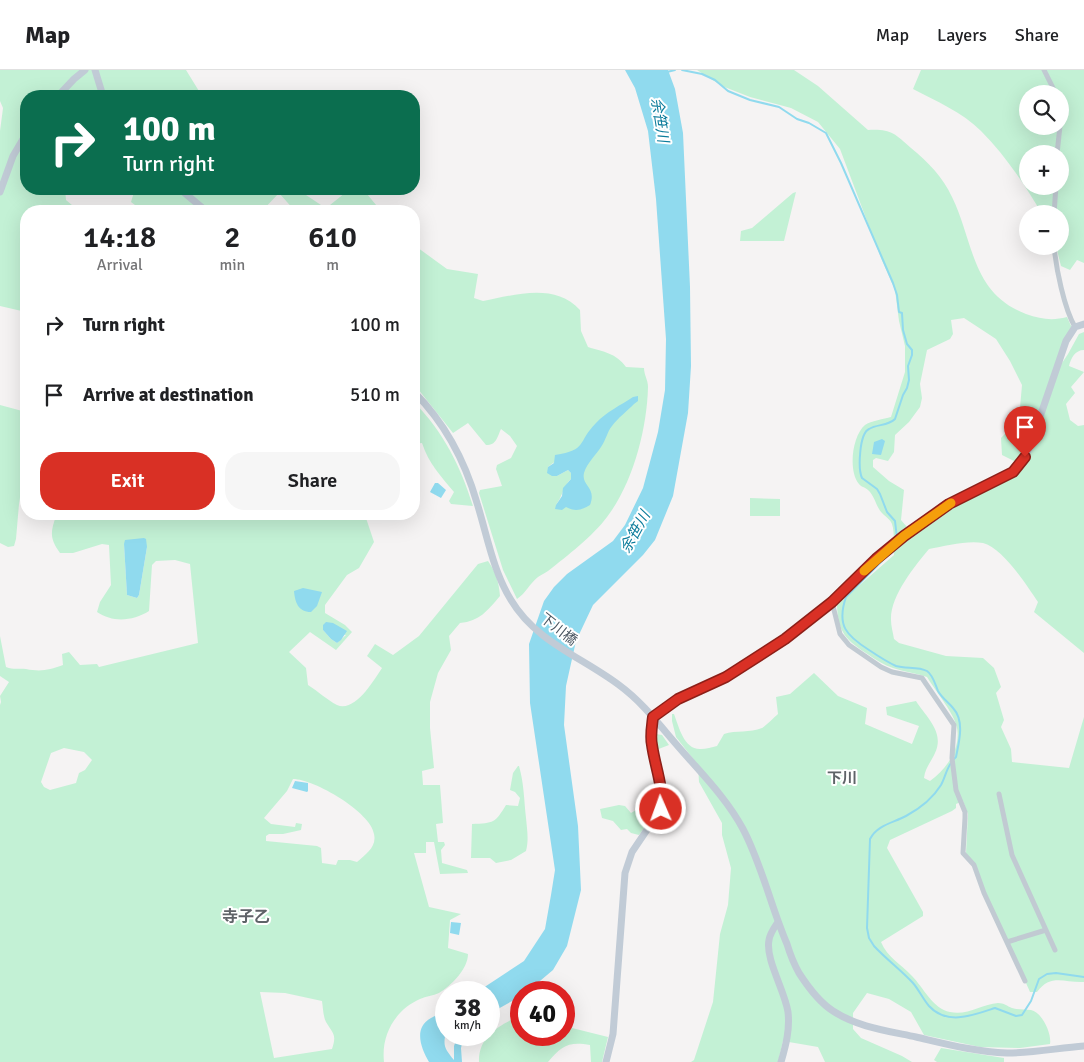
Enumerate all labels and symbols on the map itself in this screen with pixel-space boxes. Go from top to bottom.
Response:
water label: 余笹川 [648,96,673,146]
pin [1004,406,1046,457]
water label: 余笹川 [616,506,655,556]
street label: 下川橋 [537,610,580,649]
district label: 下川 [827,769,857,787]
position arrow [634,782,686,834]
district label: 寺子乙 [222,907,270,927]
speed limit sign: 40 [510,981,575,1046]

